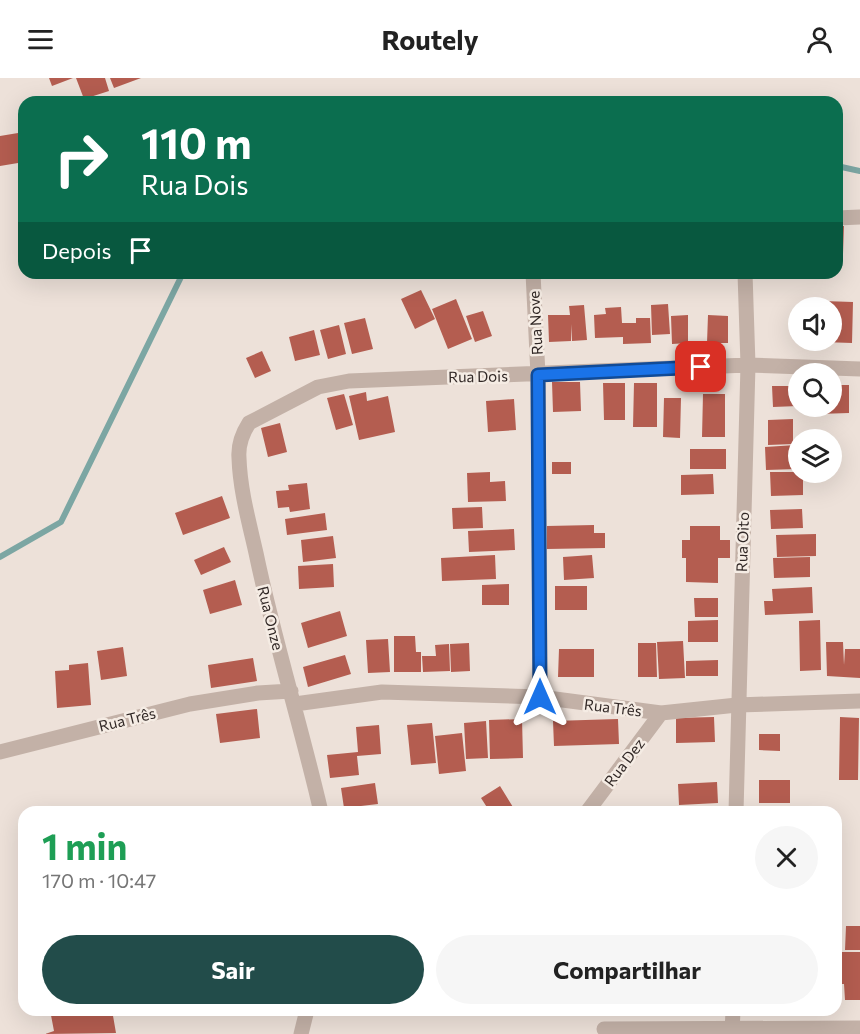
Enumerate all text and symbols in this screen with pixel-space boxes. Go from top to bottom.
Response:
icon: menu [24,23,57,56]
text: Routely [382,23,478,56]
icon: person [803,23,836,56]
text: 110 m [141,116,252,168]
icon: right [42,120,120,198]
text: Rua Dois [141,168,249,201]
icon: arrive [124,234,157,267]
text: Depois [42,237,112,264]
street label: Rua Nove [524,290,546,356]
map controls [788,297,842,483]
button: sound [788,297,842,351]
pin [675,341,726,392]
icon: arrive [684,350,717,383]
button: search [788,363,842,417]
street label: Rua Dois [448,366,508,386]
button: layers [788,429,842,483]
street label: Rua Oito [732,512,752,572]
street label: Rua Onze [254,584,288,652]
position arrow [508,665,572,729]
street label: Rua Três [583,695,643,719]
street label: Rua Três [97,703,157,735]
street label: Rua Dez [600,734,648,790]
text: 1 min [42,823,127,867]
button: close [755,826,818,889]
text: 170 m · 10:47 [42,868,156,892]
button: Sair [42,935,424,1004]
button: Compartilhar [436,935,818,1004]

